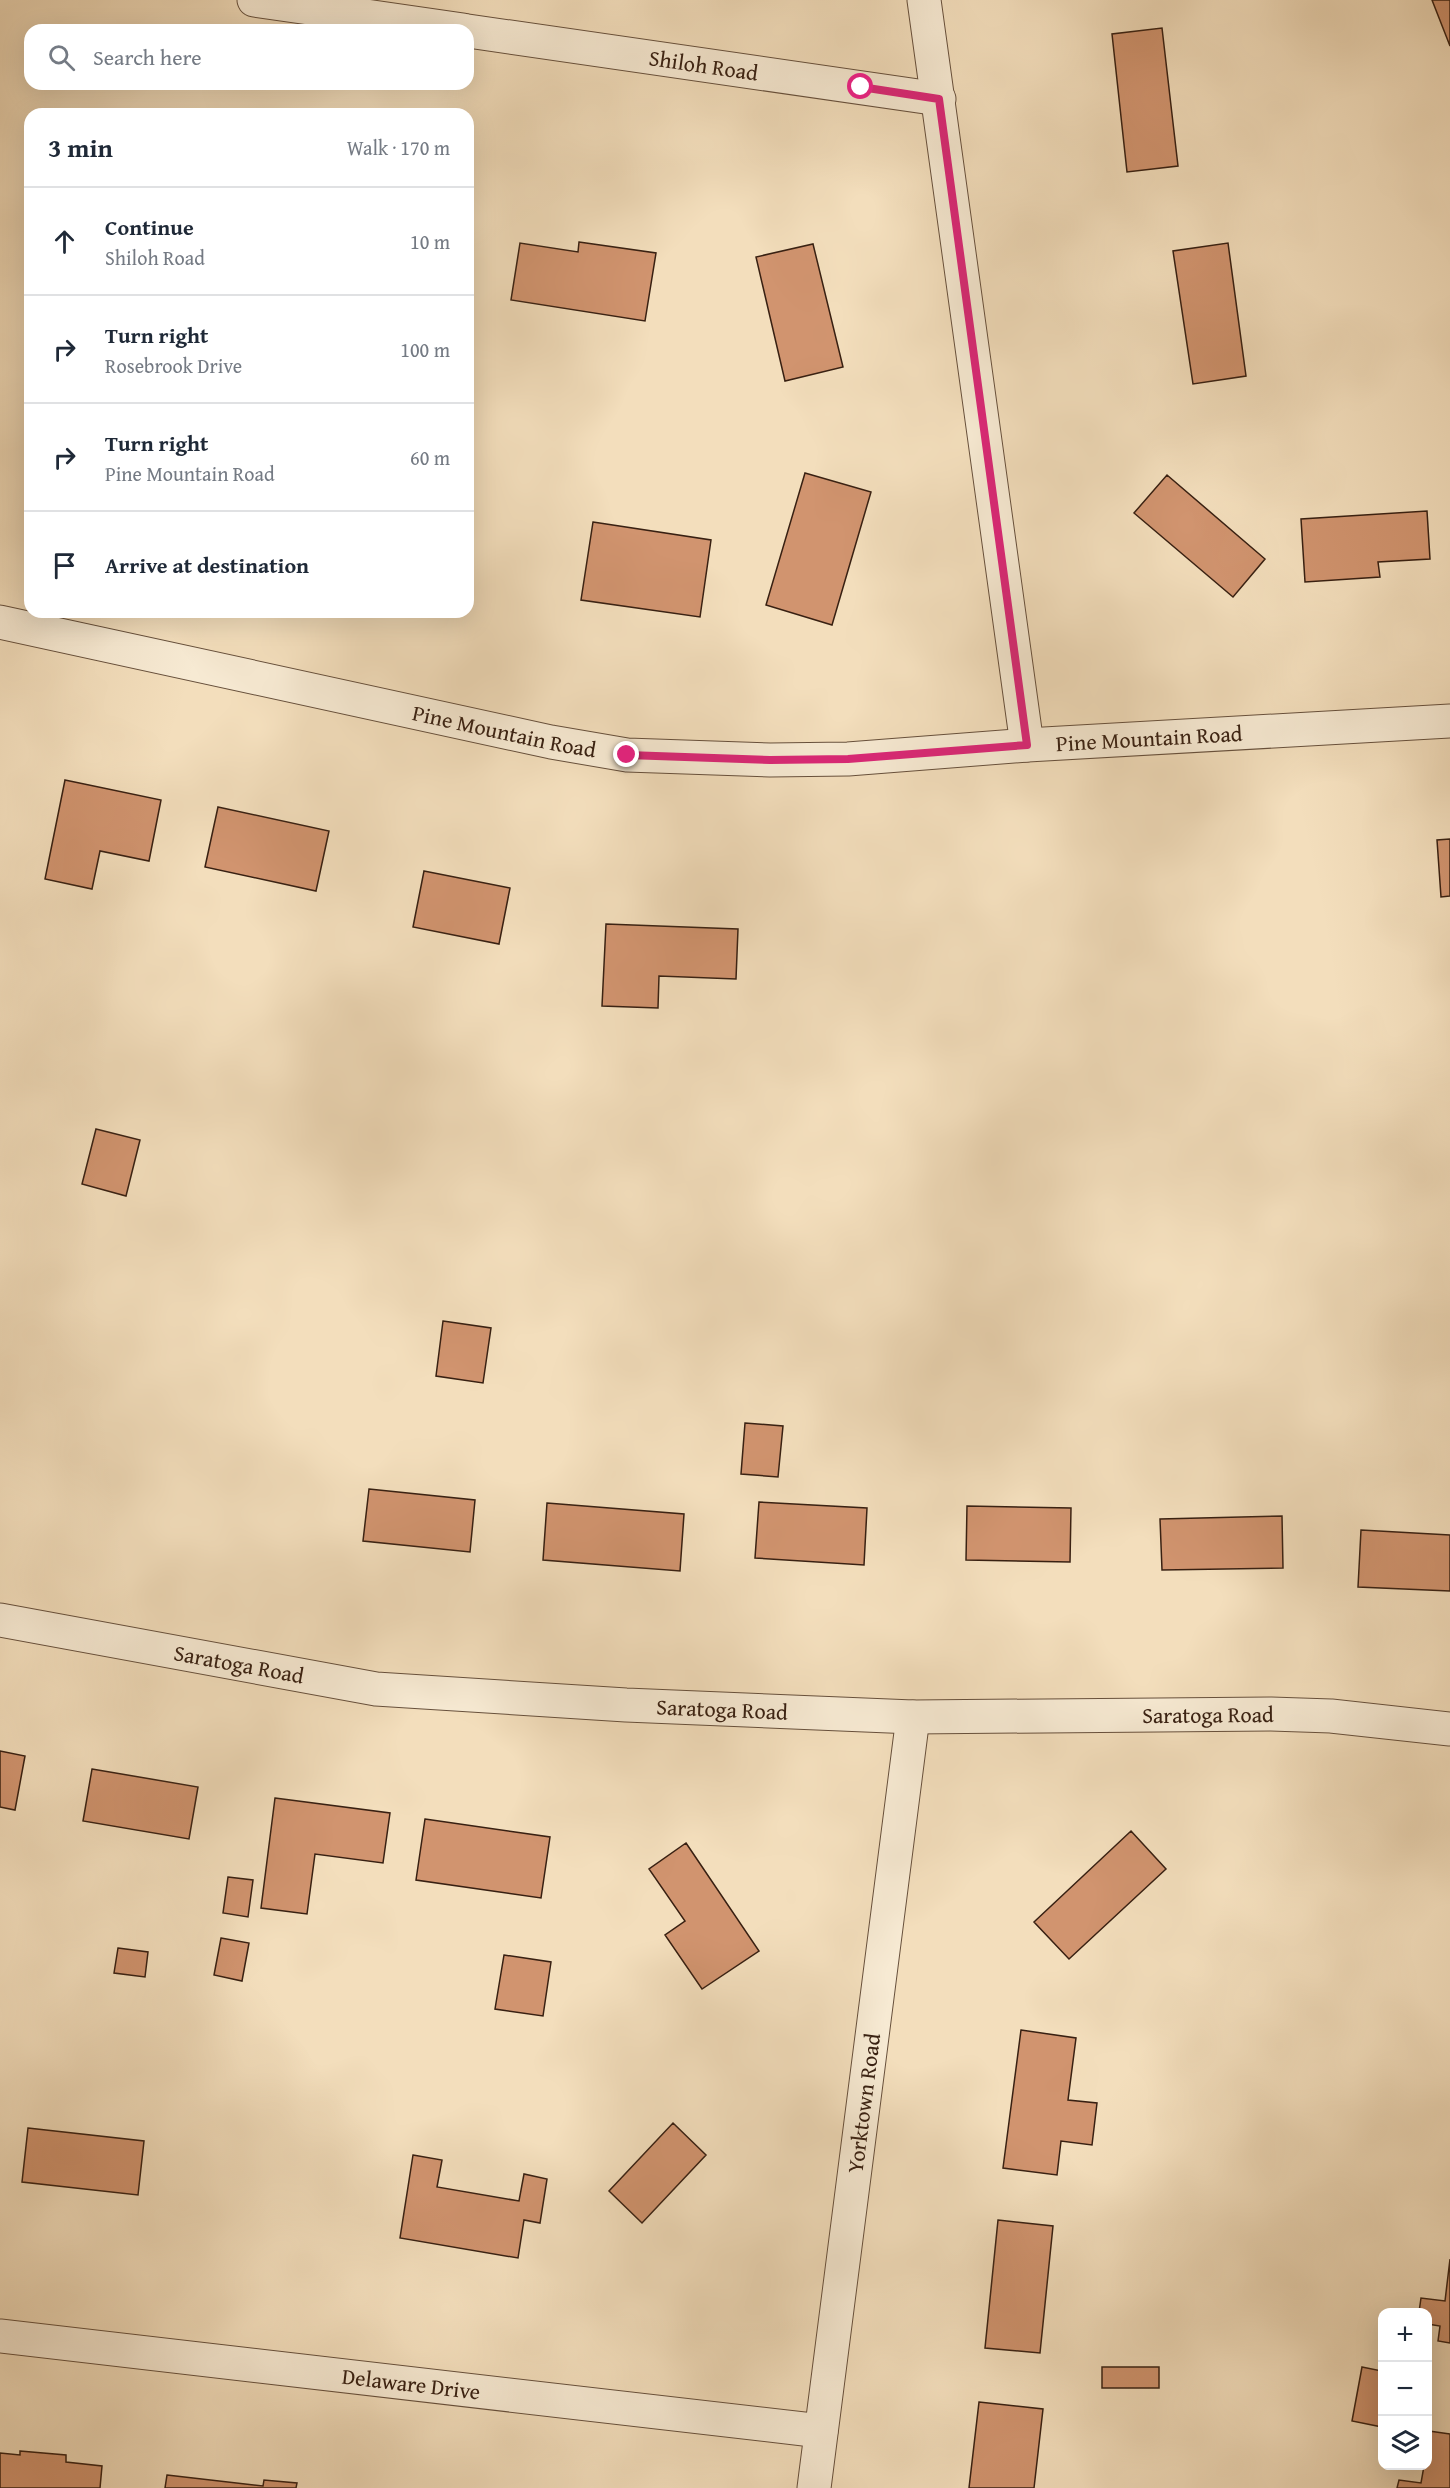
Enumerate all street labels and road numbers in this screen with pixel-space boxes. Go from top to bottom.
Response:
street label: Shiloh Road [647,41,761,89]
street label: Pine Mountain Road [410,696,599,765]
street label: Pine Mountain Road [1055,717,1244,759]
street label: Saratoga Road [171,1636,307,1692]
street label: Saratoga Road [656,1690,789,1728]
street label: Saratoga Road [1142,1698,1274,1731]
street label: Yorktown Road [839,2031,888,2175]
street label: Delaware Drive [340,2360,482,2407]

